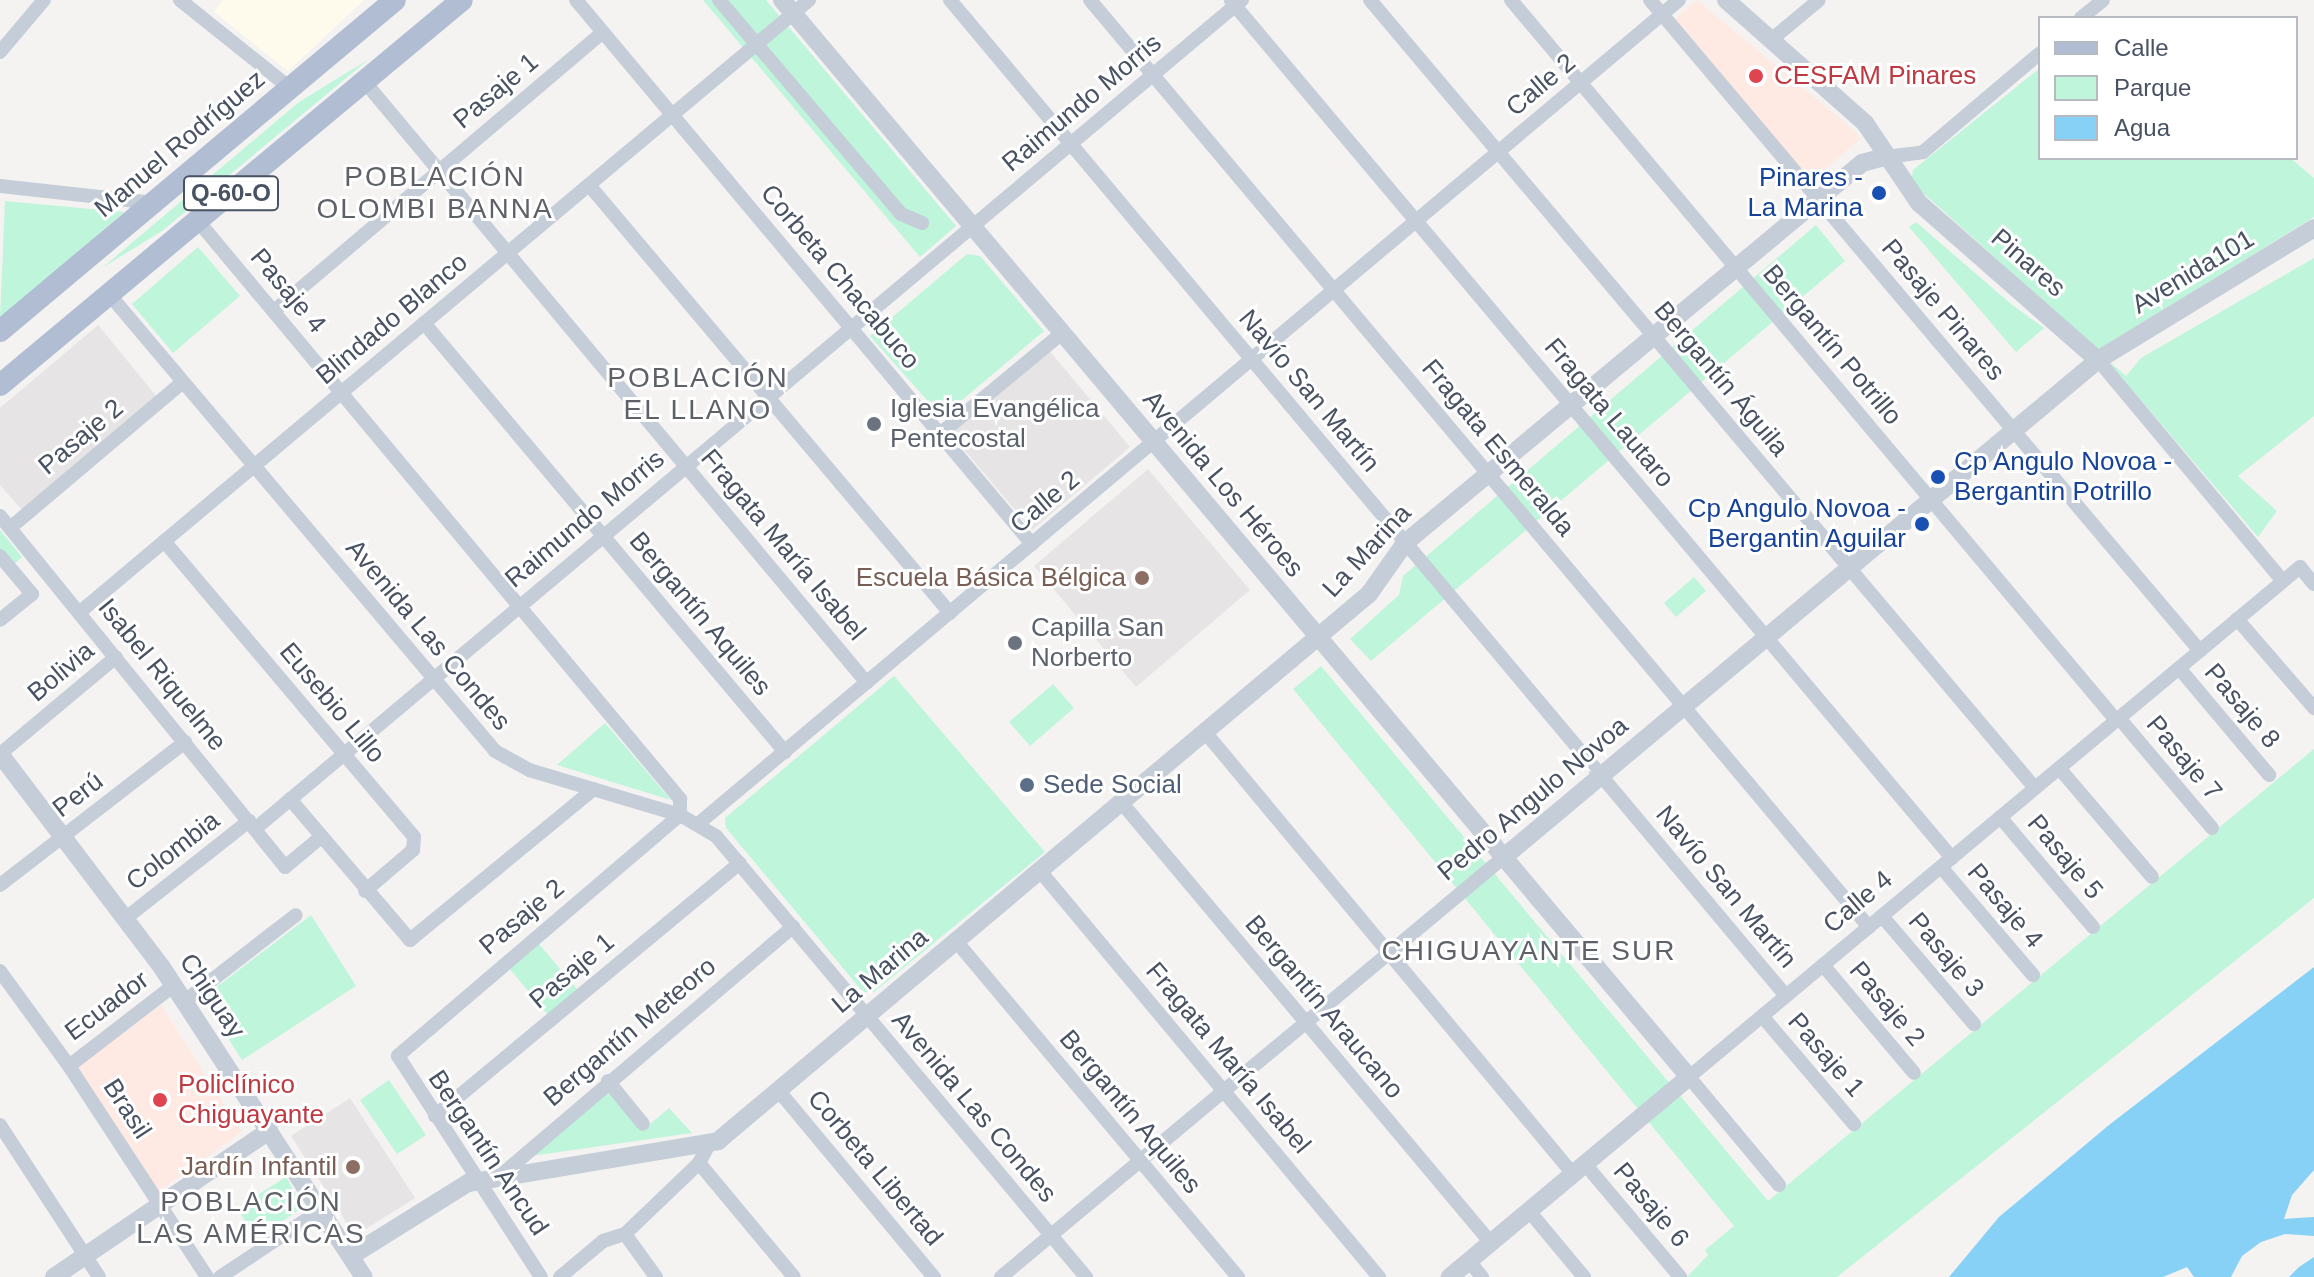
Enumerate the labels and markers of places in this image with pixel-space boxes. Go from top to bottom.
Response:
place label: CESFAM Pinares [1774,60,1976,92]
marker: CESFAM Pinares [1745,65,1767,87]
place label: Pinares - La Marina [1747,162,1863,224]
marker: Pinares - La Marina [1870,184,1888,202]
place label: Iglesia Evangélica Pentecostal [890,393,1100,454]
marker: Iglesia Evangélica Pentecostal [865,415,883,433]
place label: Cp Angulo Novoa - Bergantin Potrillo [1954,446,2174,508]
marker: Cp Angulo Novoa - Bergantin Potrillo [1929,468,1947,486]
place label: Cp Angulo Novoa - Bergantin Aguilar [1686,493,1906,554]
marker: Cp Angulo Novoa - Bergantin Aguilar [1913,515,1931,533]
place label: Escuela Básica Bélgica [856,562,1126,594]
marker: Escuela Básica Bélgica [1133,569,1151,587]
place label: Capilla San Norberto [1031,612,1164,674]
marker: Capilla San Norberto [1006,634,1024,652]
place label: Sede Social [1043,769,1182,801]
marker: Sede Social [1018,776,1036,794]
place label: Policlínico Chiguayante [178,1069,324,1130]
marker: Policlínico Chiguayante [149,1089,171,1111]
place label: Jardín Infantil [181,1151,337,1183]
marker: Jardín Infantil [344,1158,362,1176]

